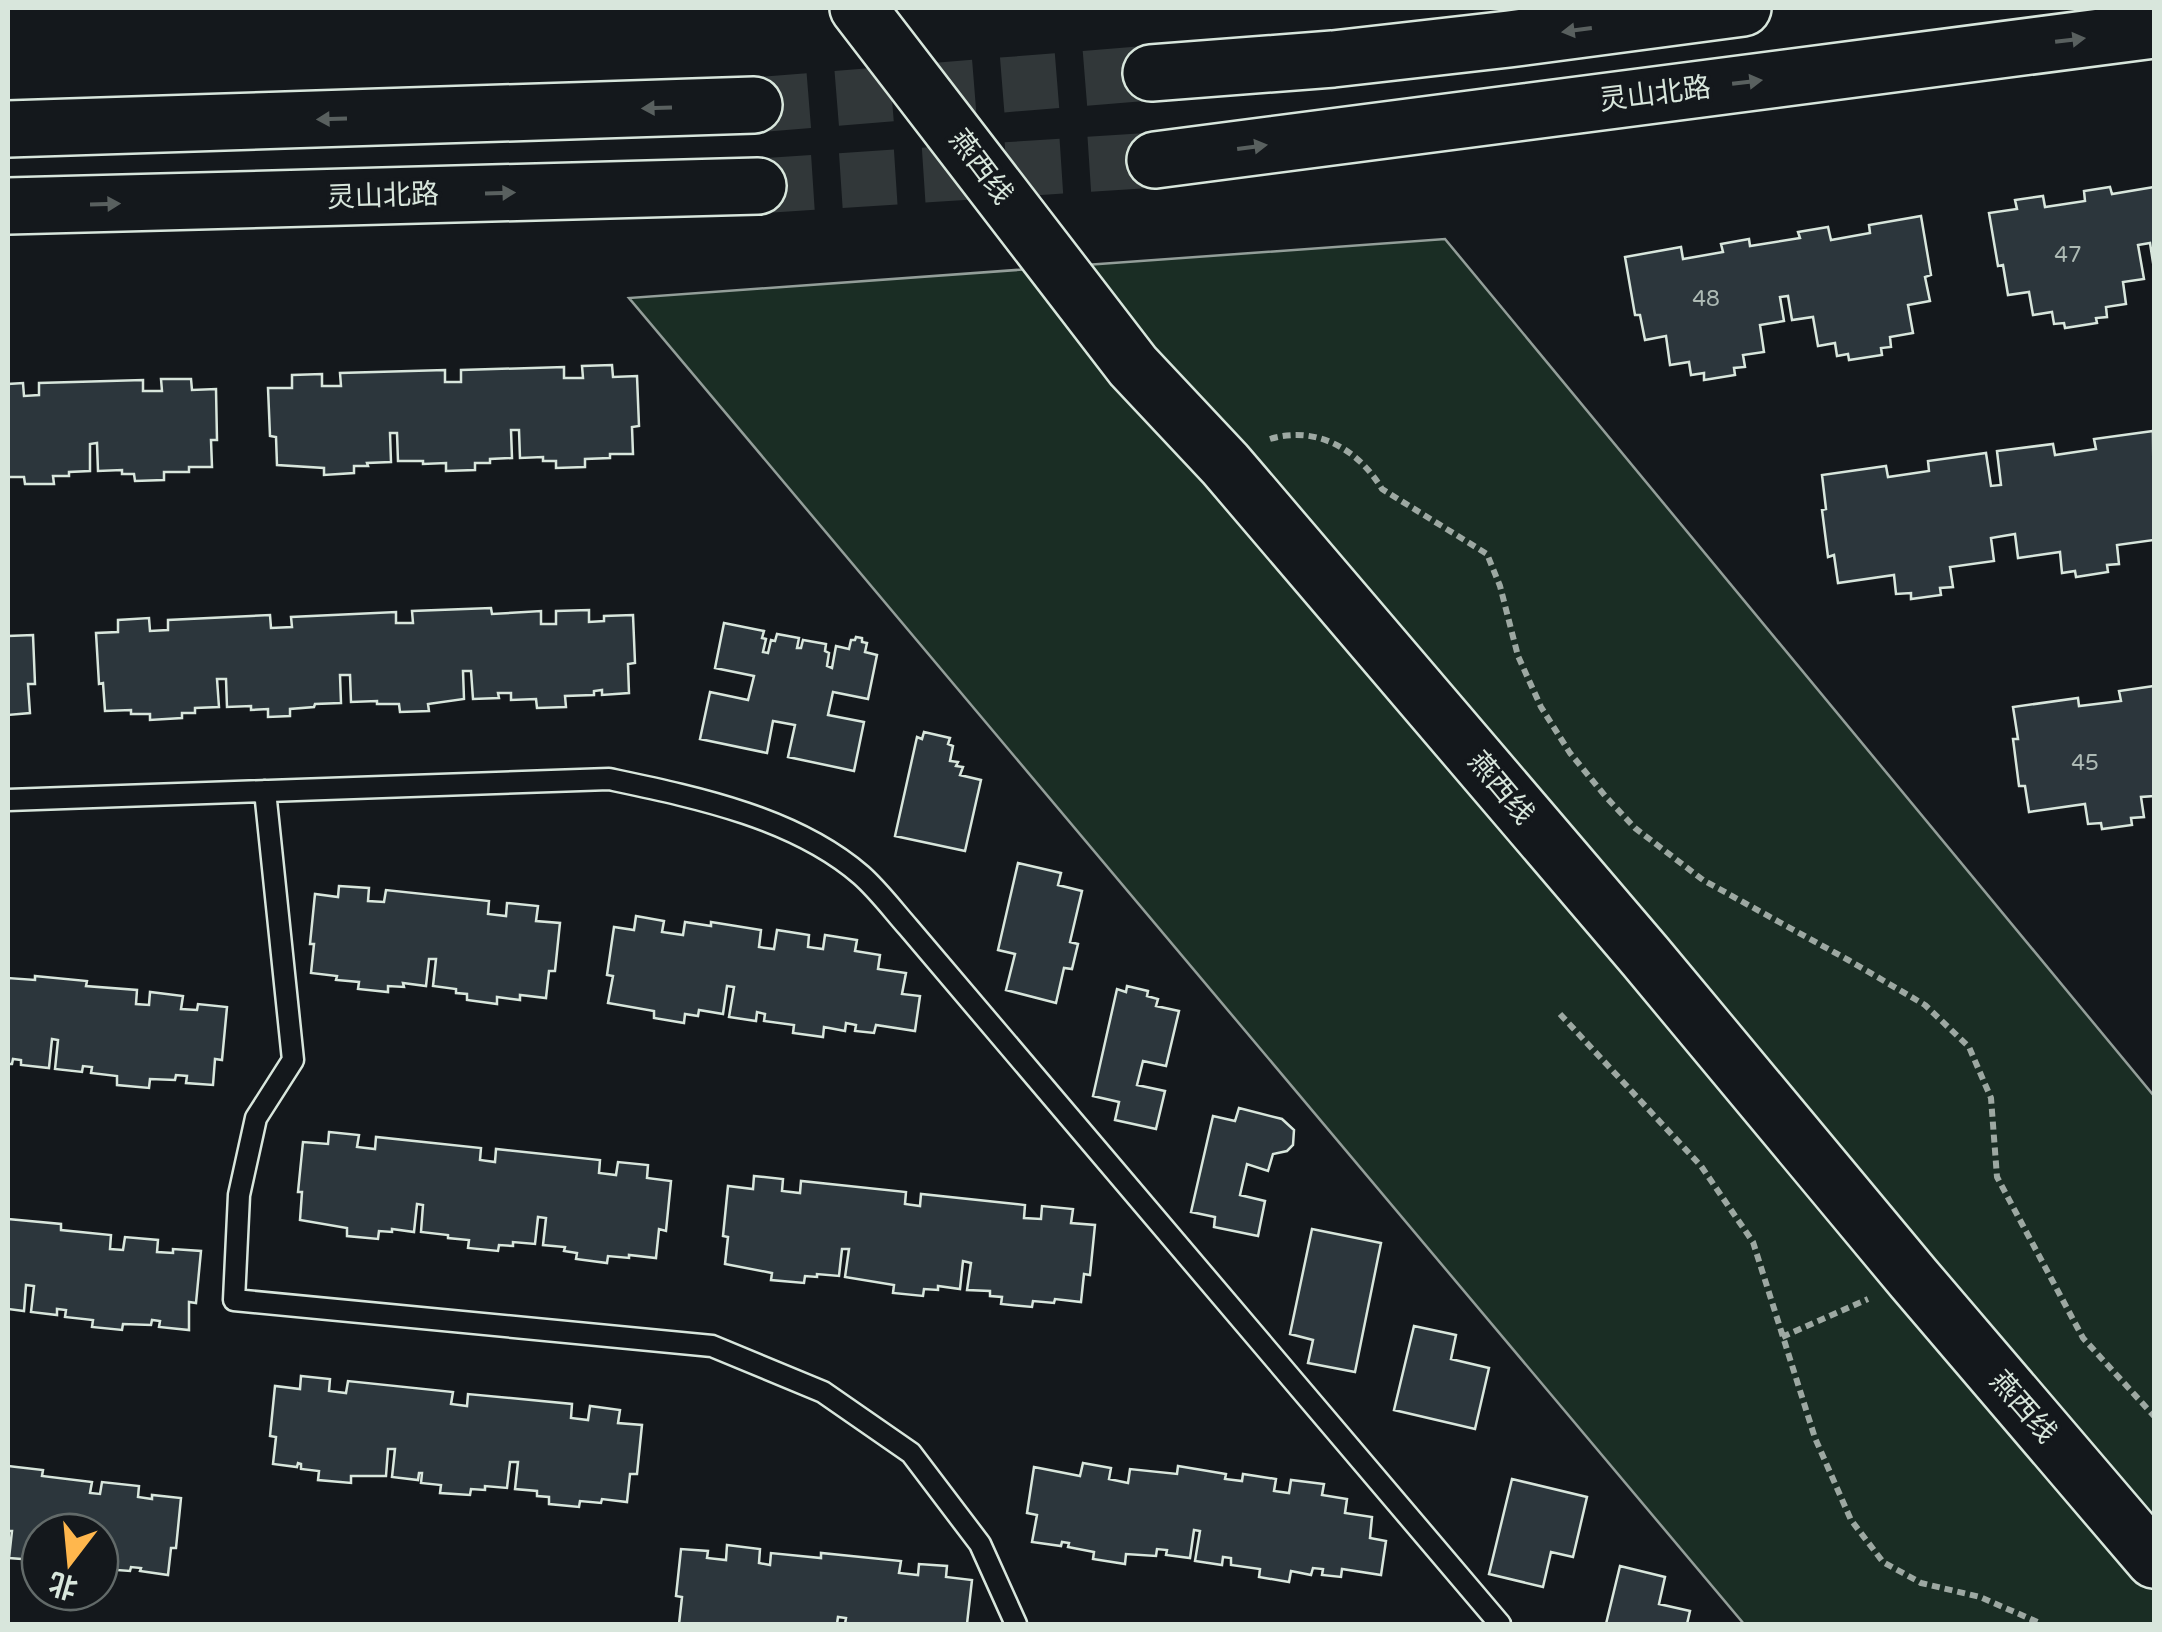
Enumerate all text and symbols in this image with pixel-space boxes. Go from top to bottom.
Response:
one-way arrow [1561,22,1593,38]
one-way arrow [2054,32,2086,48]
street label: 灵山北路 [1597,70,1713,118]
one-way arrow [1732,74,1764,90]
one-way arrow [640,101,672,117]
one-way arrow [316,111,347,127]
street label: 燕西线 [942,123,1020,211]
one-way arrow [1236,139,1268,155]
street label: 灵山北路 [326,177,440,215]
one-way arrow [484,184,516,200]
one-way arrow [89,195,121,211]
house number: 47 [2054,242,2082,268]
house number: 48 [1692,286,1720,312]
street label: 燕西线 [1461,745,1541,831]
house number: 45 [2071,750,2099,776]
street label: 燕西线 [1983,1364,2063,1450]
north arrow [20,1512,120,1612]
text: 北 [45,1565,82,1605]

